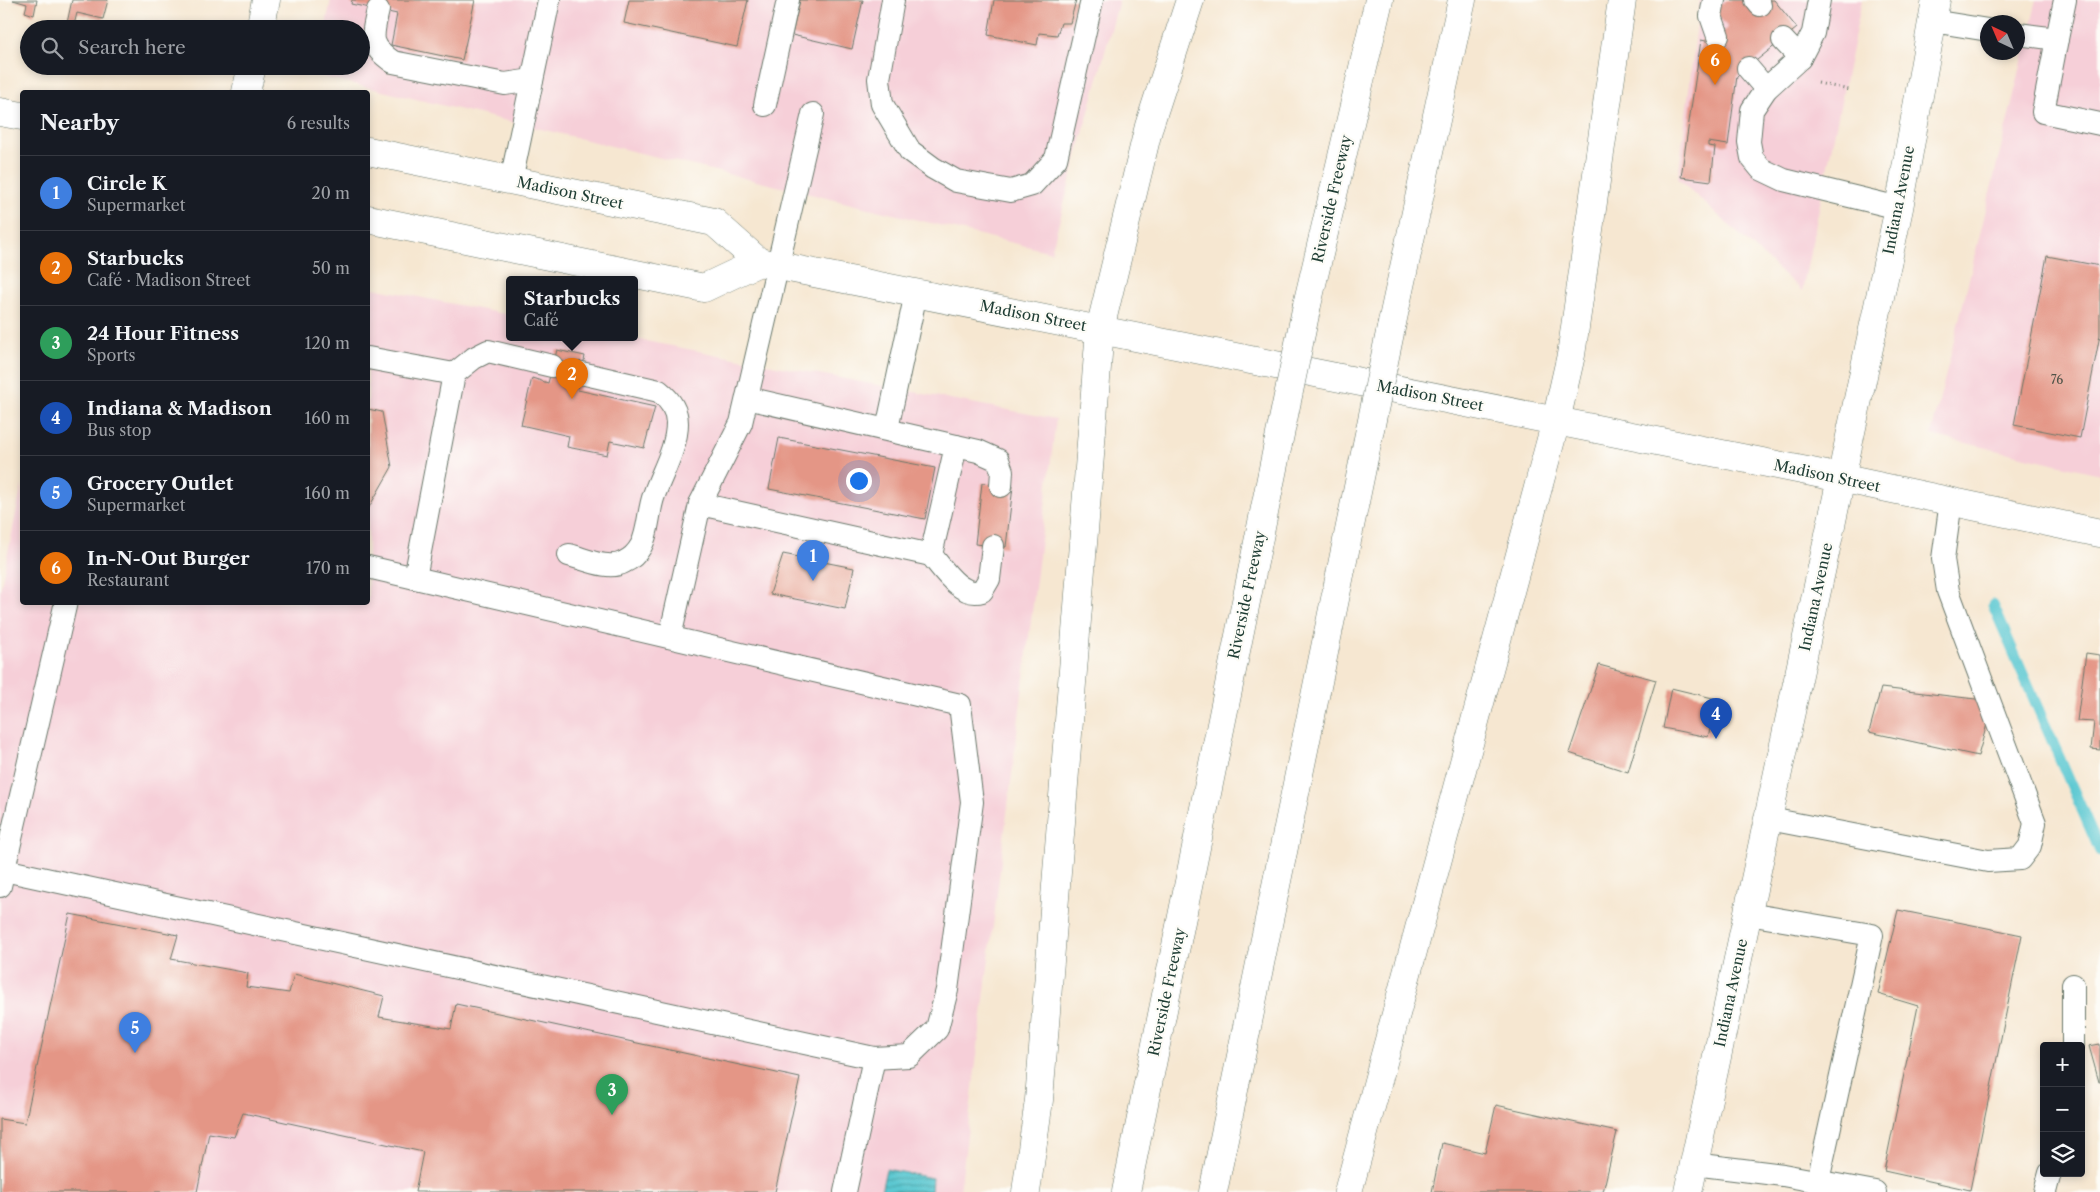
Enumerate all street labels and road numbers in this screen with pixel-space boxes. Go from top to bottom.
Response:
street label: Riverside Freeway [1308,132,1356,265]
street label: Indiana Avenue [1879,144,1918,256]
street label: Madison Street [515,172,626,213]
street label: Madison Street [978,296,1089,335]
street label: Madison Street [1375,376,1486,415]
street label: Madison Street [1772,455,1883,496]
street label: Riverside Freeway [1224,528,1270,661]
street label: Indiana Avenue [1795,541,1836,653]
street label: Riverside Freeway [1144,925,1190,1058]
street label: Indiana Avenue [1710,937,1751,1049]

